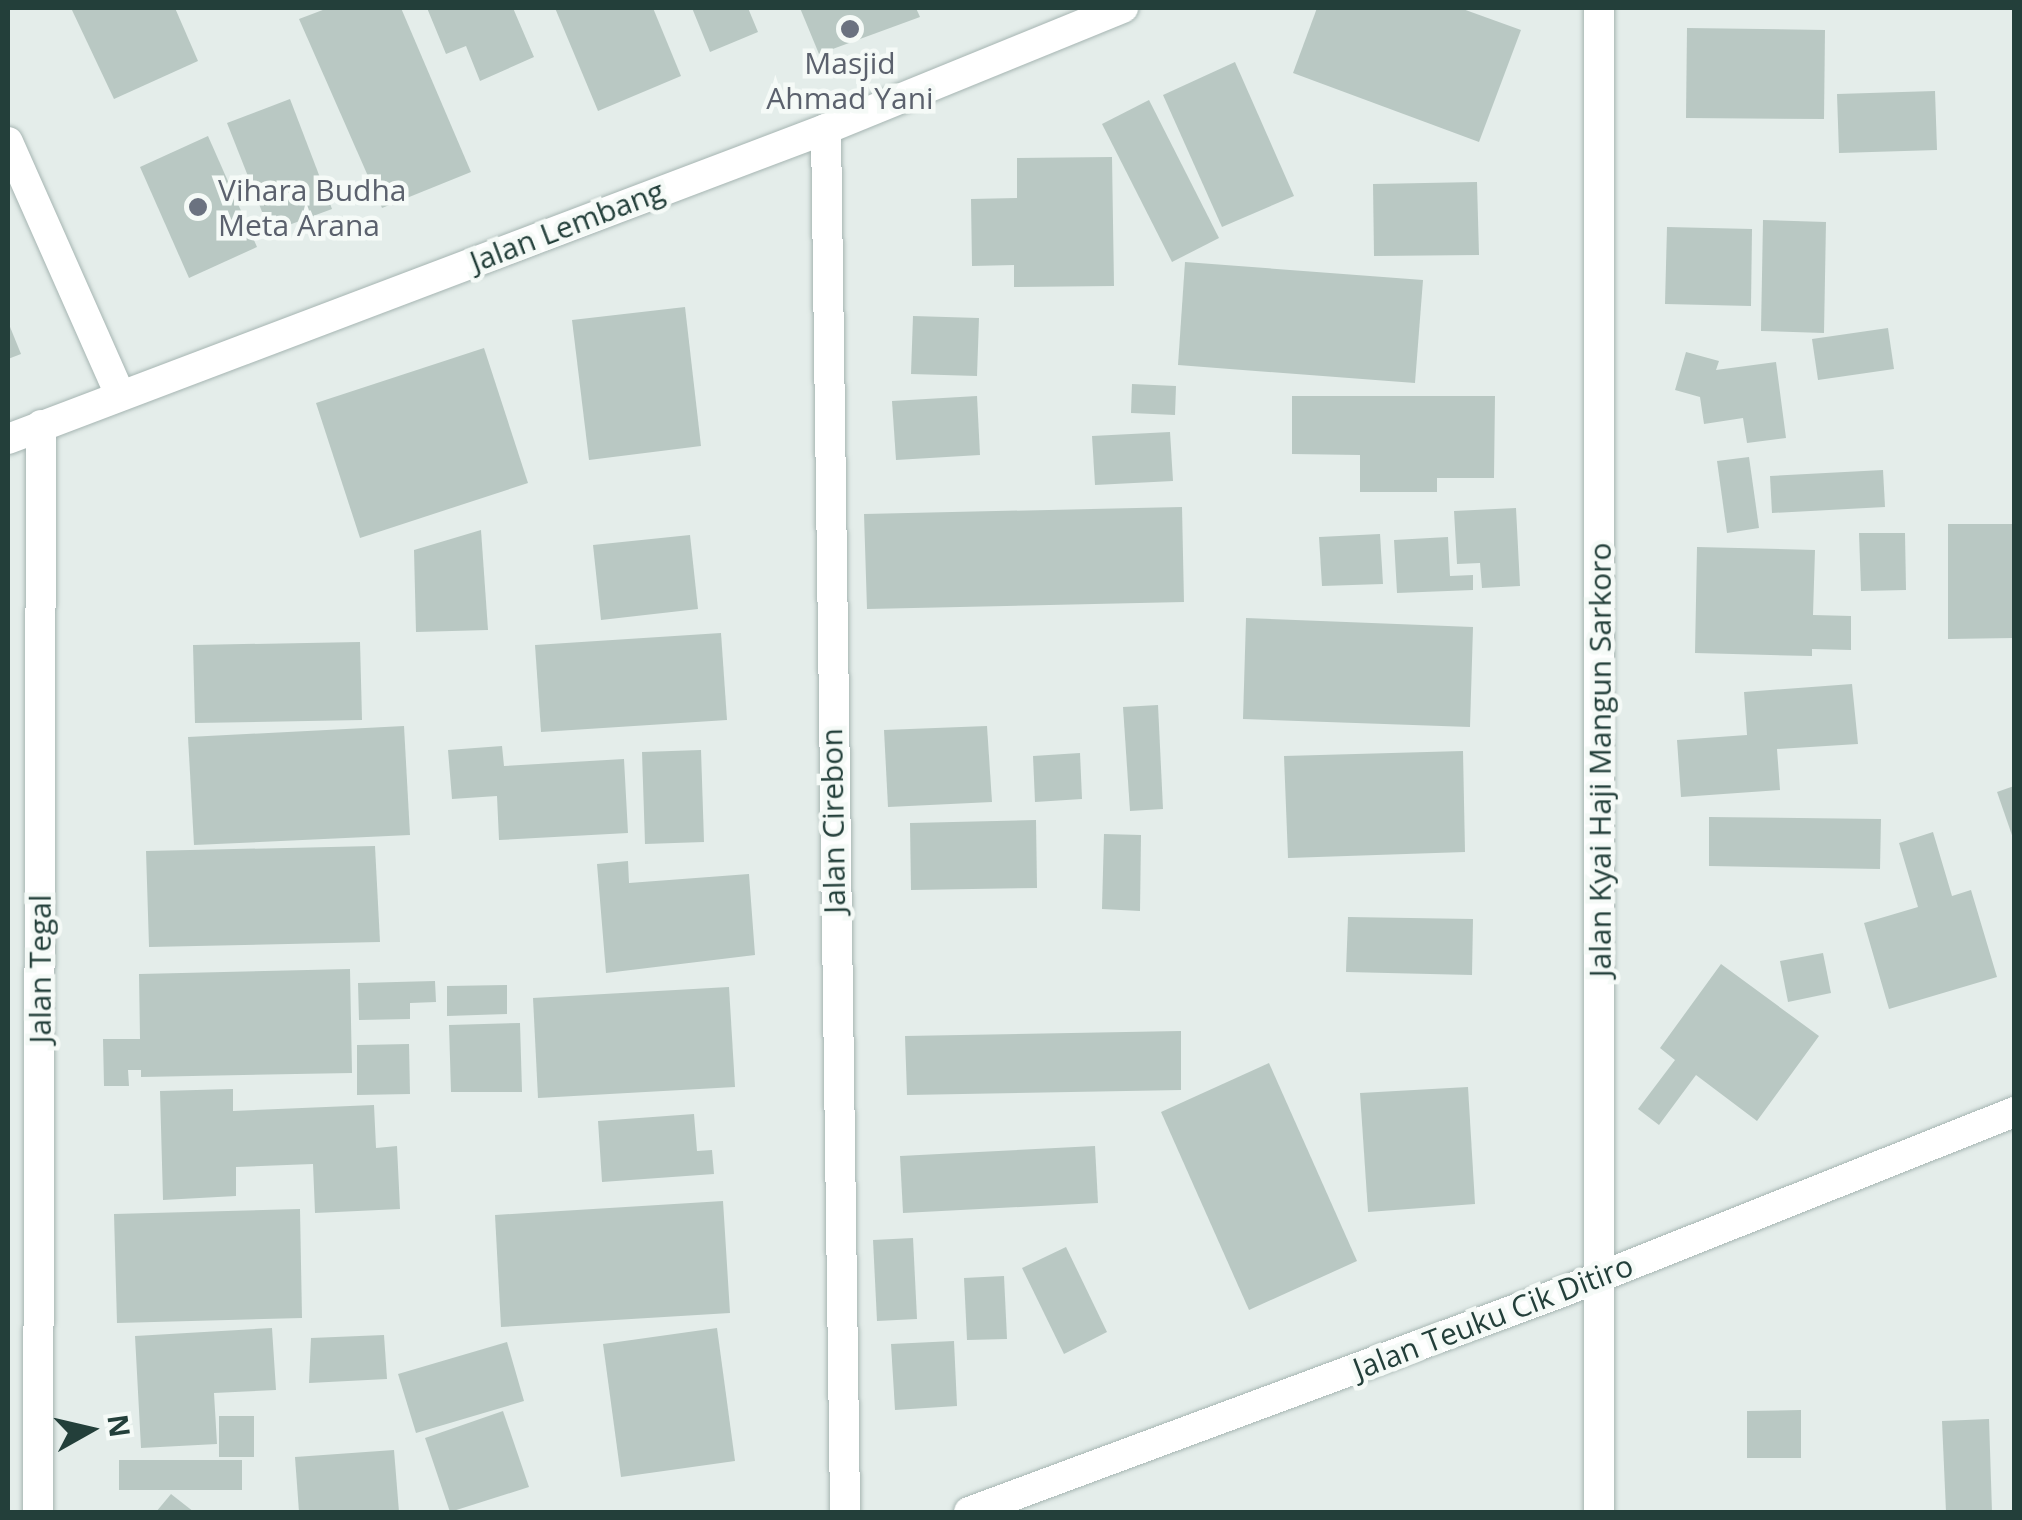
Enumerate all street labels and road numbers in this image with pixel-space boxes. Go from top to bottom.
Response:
street label: Jalan Lembang [465,172,669,280]
street label: Jalan Kyai Haji Mangun Sarkoro [1582,543,1618,977]
street label: Jalan Cirebon [813,728,853,914]
street label: Jalan Tegal [22,894,58,1044]
street label: Jalan Teuku Cik Ditiro [1348,1247,1638,1387]

